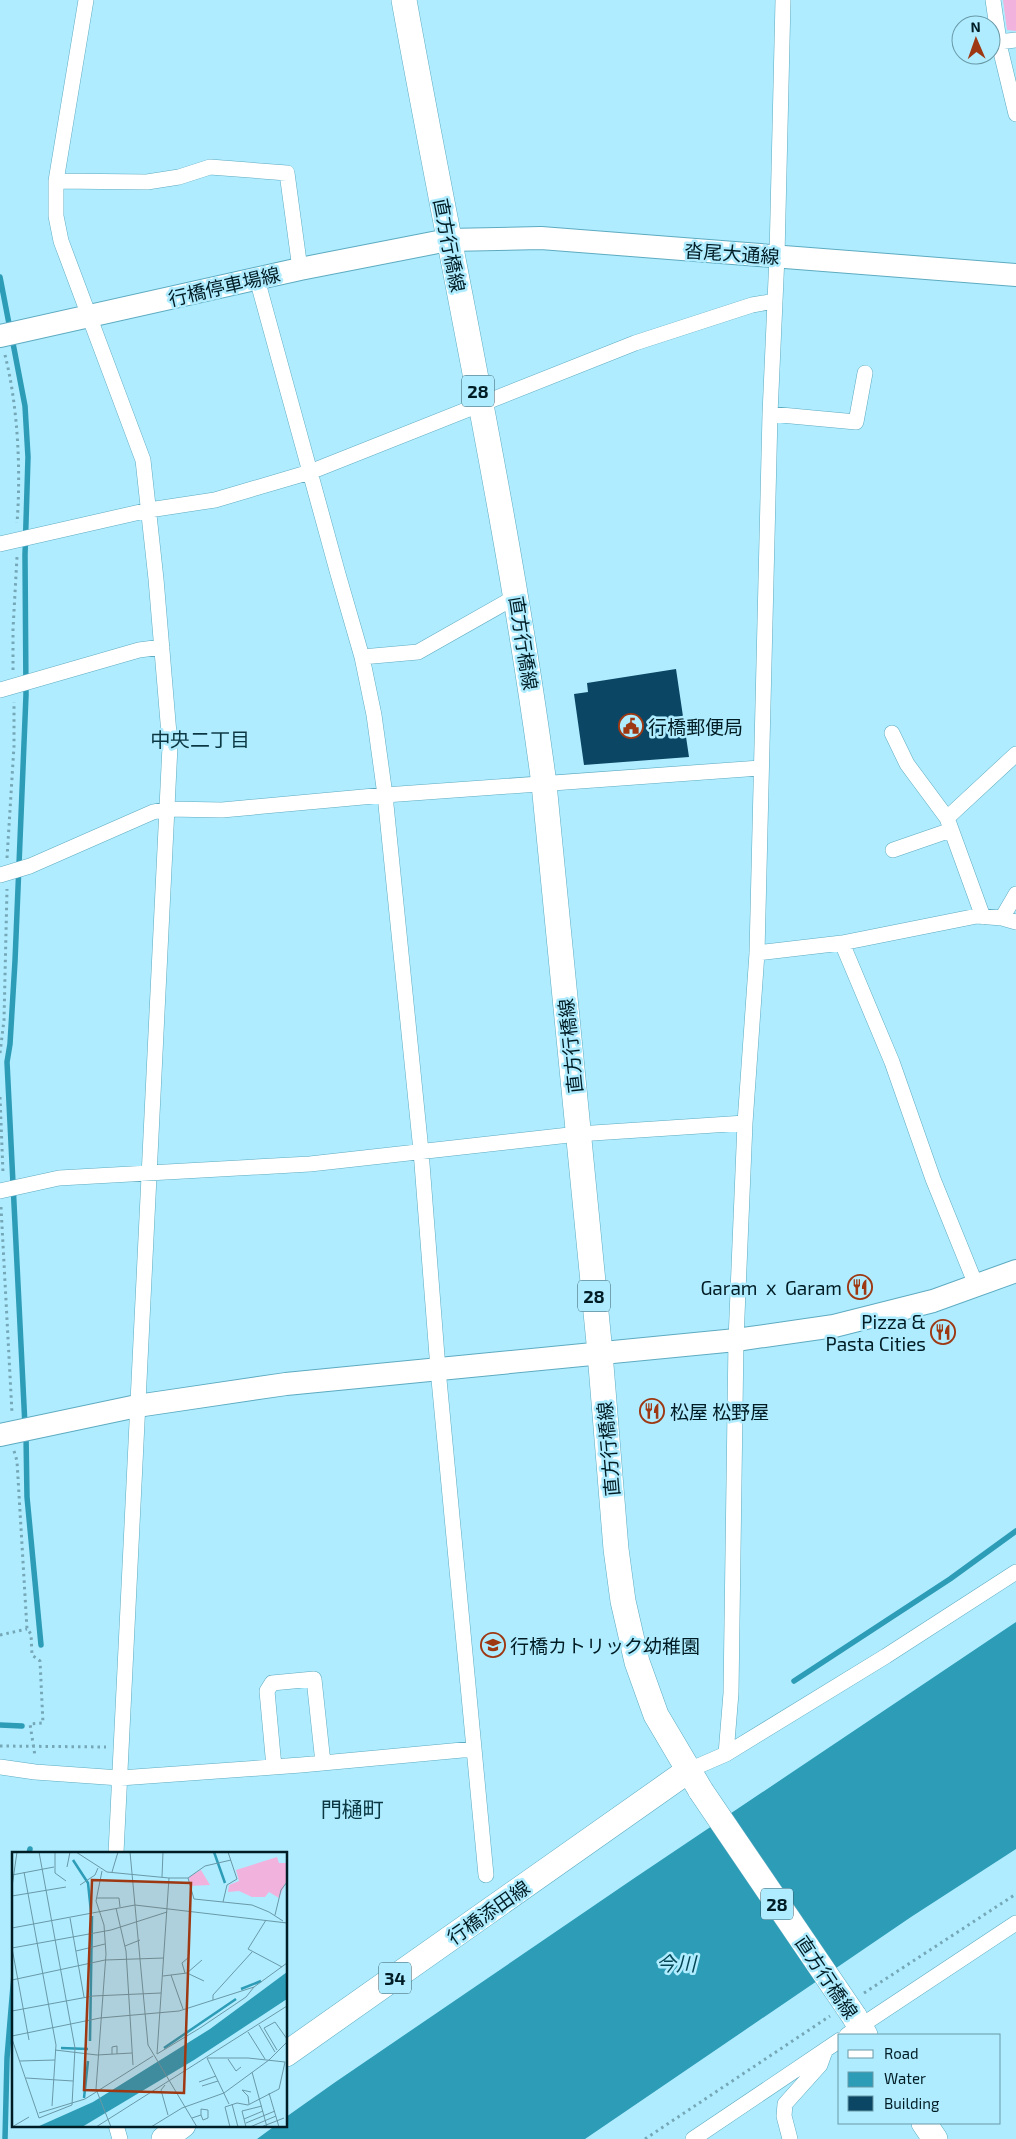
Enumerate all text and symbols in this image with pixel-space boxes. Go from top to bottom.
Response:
north arrow [951,15,1001,65]
text: N [970,18,981,35]
street label: 直方行橋線 [430,196,470,294]
street label: 沓尾大通線 [684,238,780,268]
street label: 行橋停車場線 [166,262,282,310]
road number: 28 [462,376,494,406]
street label: 直方行橋線 [505,594,543,692]
public building icon: 行橋郵便局 [618,713,644,739]
place label: 行橋郵便局 [648,715,743,738]
district label: 中央二丁目 [150,727,250,751]
street label: 直方行橋線 [554,998,586,1094]
restaurant icon: Garam ｘ Garam [847,1274,873,1300]
place label: Garam ｘ Garam [700,1276,842,1299]
road number: 28 [578,1280,610,1312]
place label: Pizza & Pasta Cities [826,1310,926,1355]
restaurant icon: Pizza & Pasta Cities [930,1319,956,1345]
restaurant icon: 松屋 松野屋 [639,1398,665,1424]
place label: 松屋 松野屋 [670,1400,769,1423]
street label: 直方行橋線 [592,1401,624,1497]
school or university icon: 行橋カトリック幼稚園 [480,1632,506,1658]
place label: 行橋カトリック幼稚園 [510,1634,700,1657]
district label: 門樋町 [321,1796,384,1821]
inset map [12,1852,288,2126]
street label: 行橋添田線 [442,1875,534,1949]
road number: 28 [761,1888,793,1920]
street label: 直方行橋線 [791,1931,863,2023]
water label: 今川 [656,1951,698,1975]
road number: 34 [379,1962,411,1994]
legend [838,2034,1001,2124]
text: Road [884,2044,919,2062]
text: Water [884,2069,926,2087]
text: Building [884,2094,940,2112]

